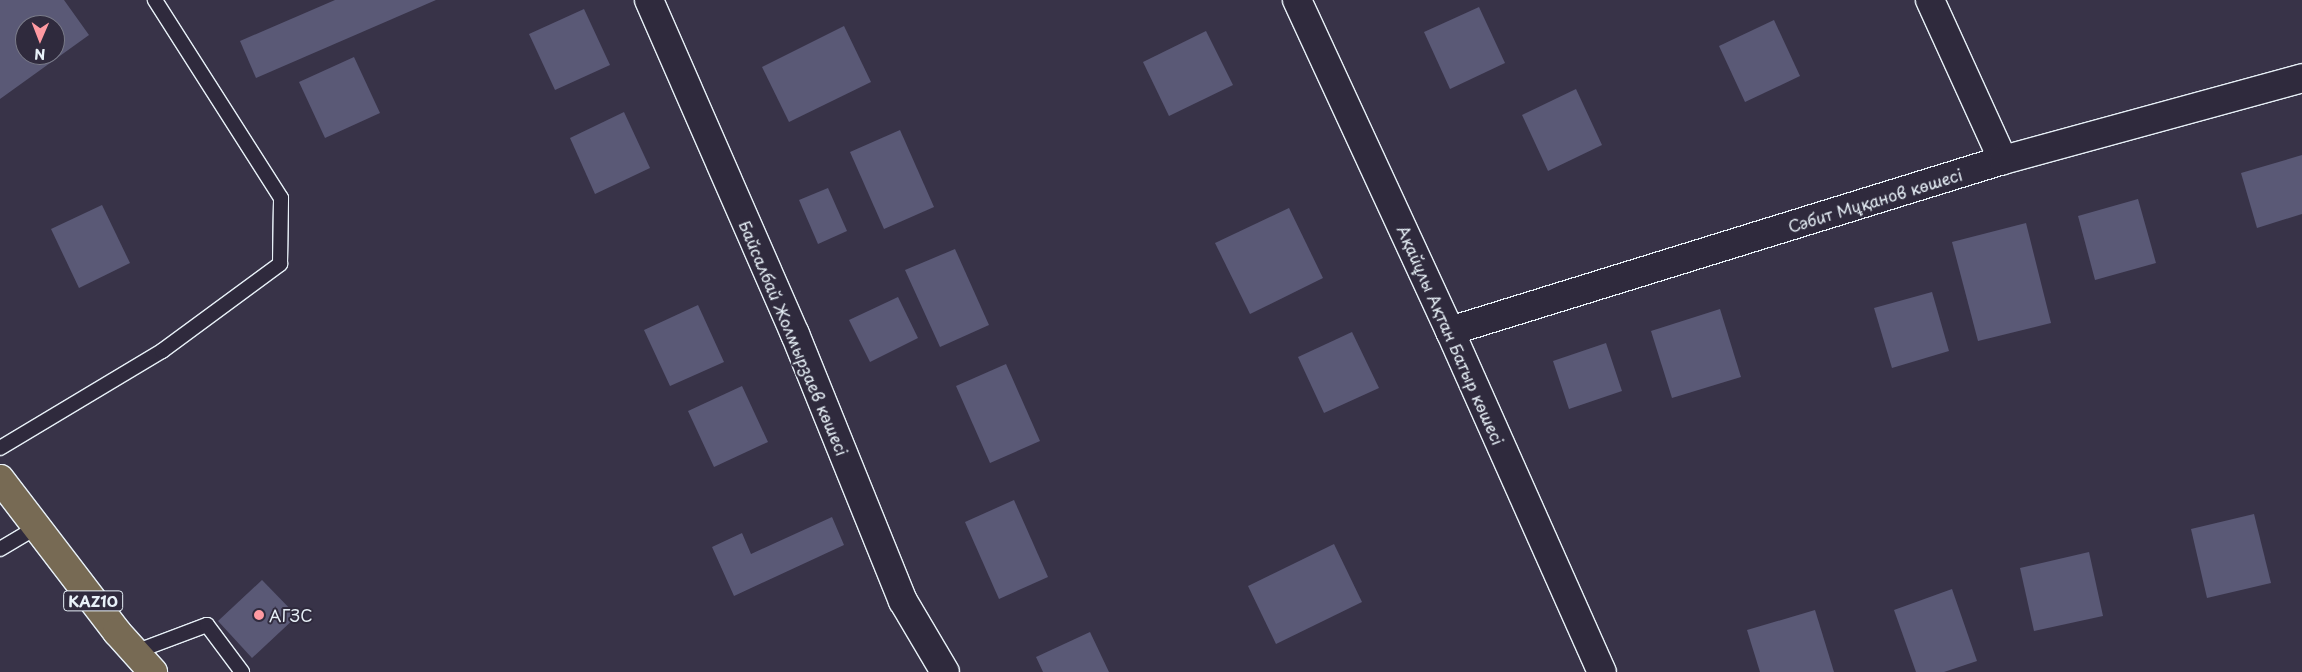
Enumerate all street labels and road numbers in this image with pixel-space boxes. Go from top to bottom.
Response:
street label: Сәбит Мұқанов көшесі [1785,164,1965,236]
street label: Байсалбай Жолмырзаев көшесі [736,218,852,458]
street label: Ақайұлы Ақтан Батыр көшесі [1394,223,1508,447]
road number: KAZ10 [63,588,123,614]

